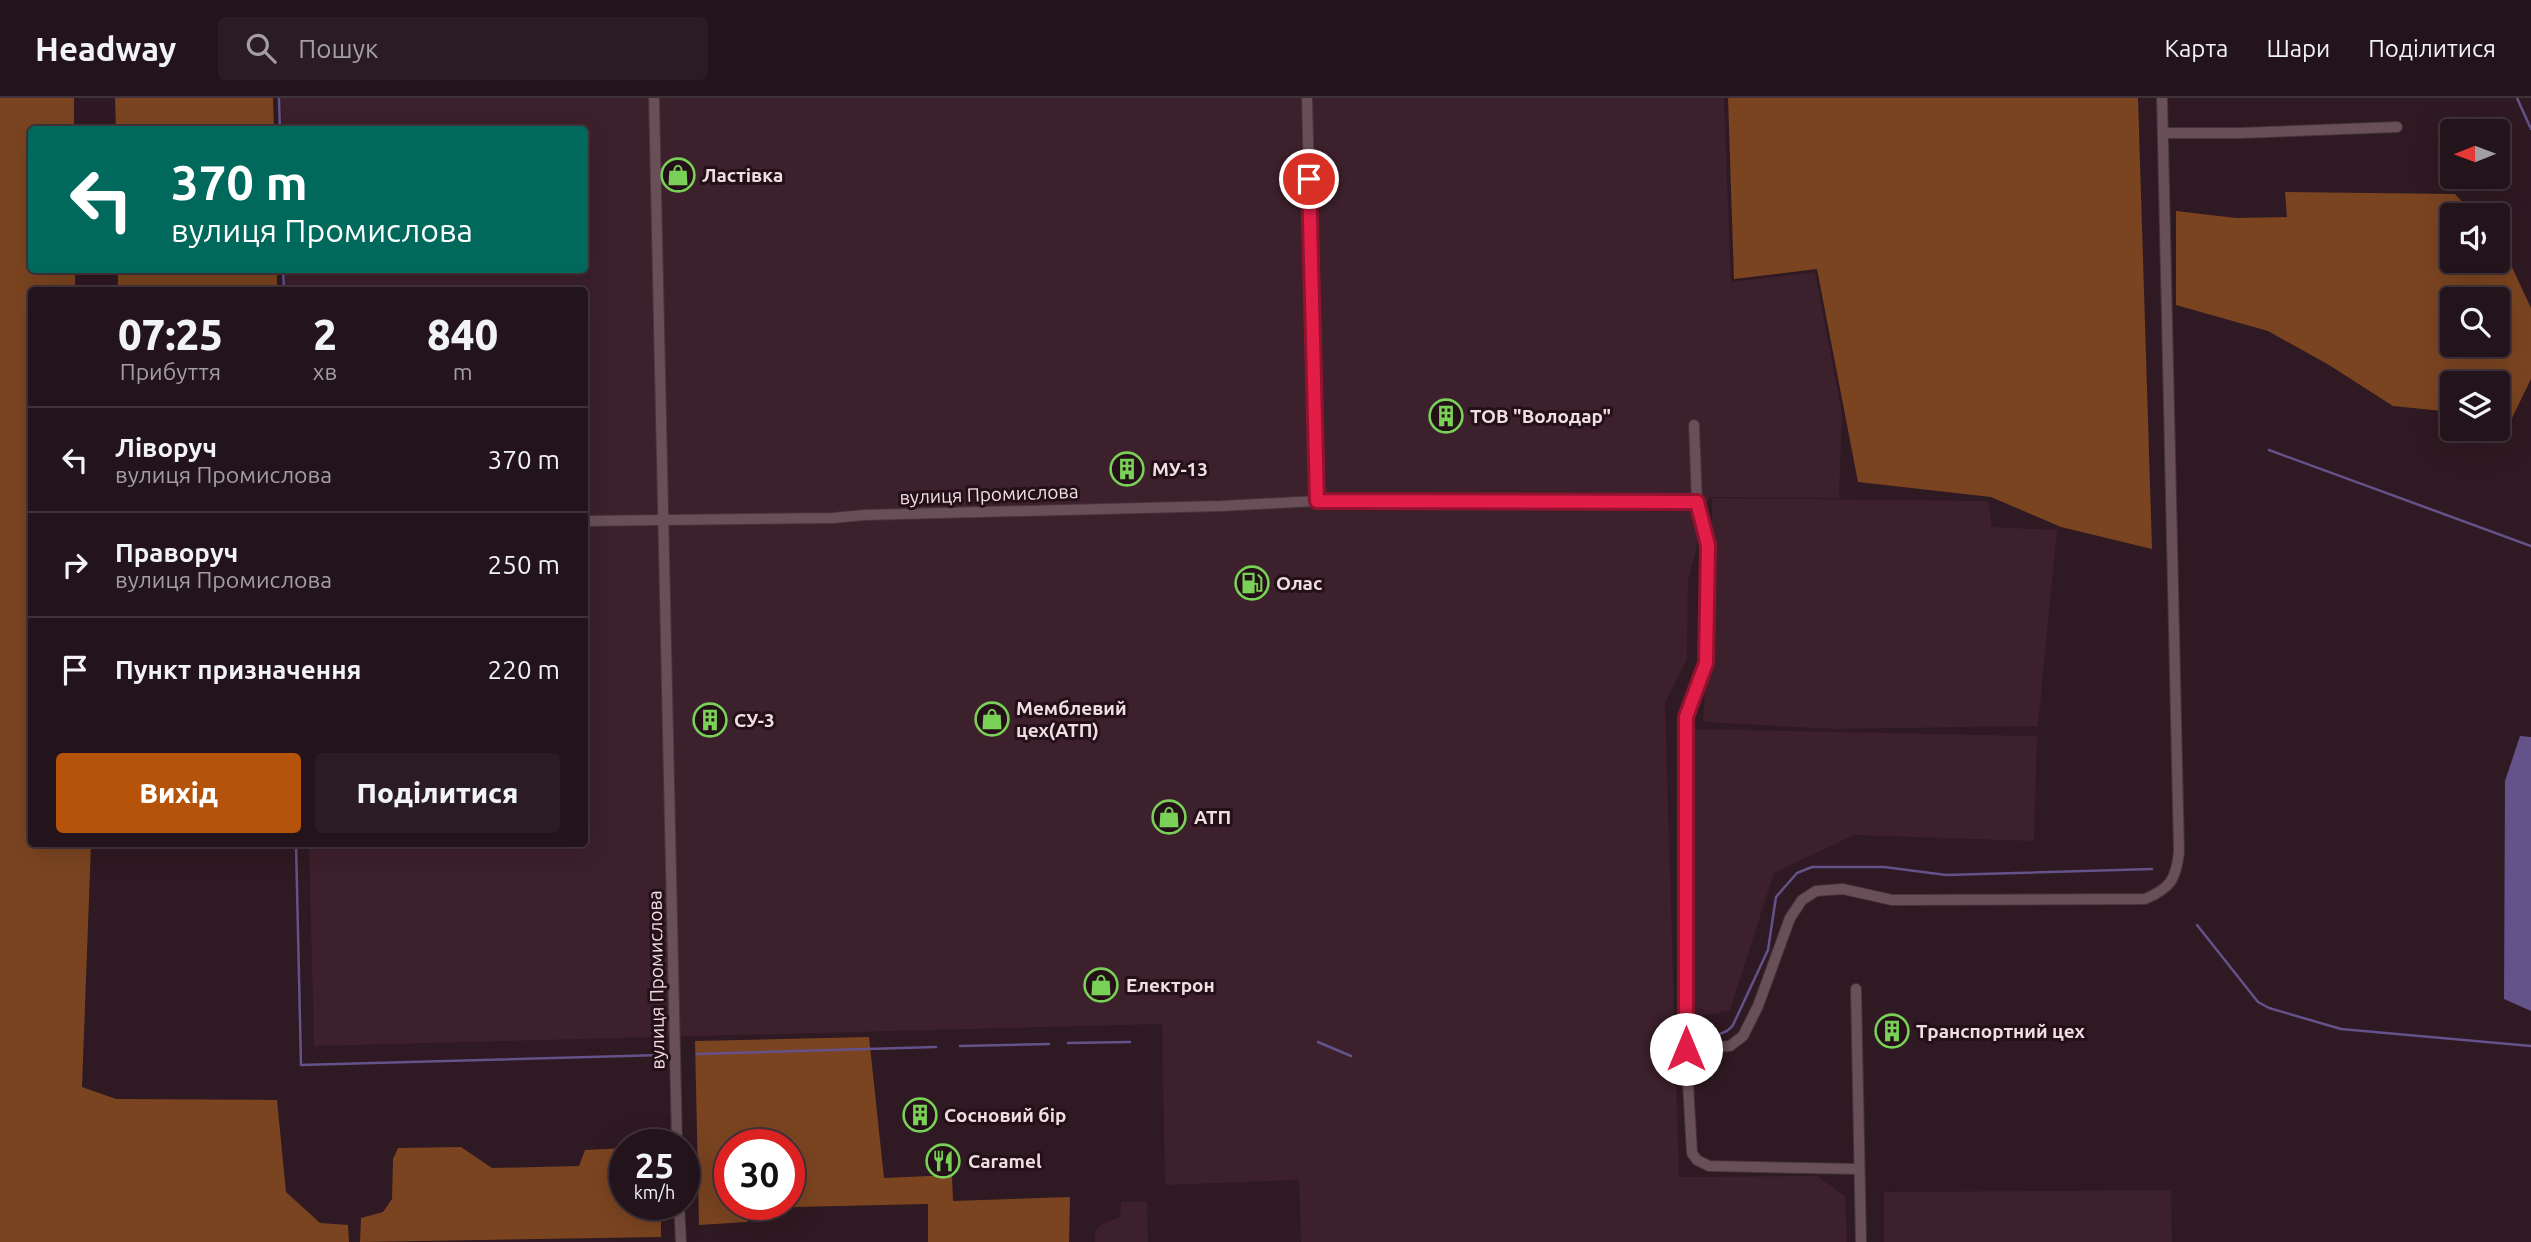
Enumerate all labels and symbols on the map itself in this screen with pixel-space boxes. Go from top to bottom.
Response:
north arrow [2440,119,2510,189]
pin [1279,149,1339,209]
shop icon: Ластівка [659,156,697,194]
place label: Ластівка [702,164,783,186]
building icon: ТОВ "Володар" [1427,397,1465,435]
place label: ТОВ "Володар" [1470,405,1611,427]
building icon: МУ-13 [1108,450,1146,488]
place label: МУ-13 [1152,458,1208,480]
street label: вулиця Промислова [899,480,1079,508]
fuel station icon: Олас [1233,564,1271,602]
place label: Олас [1276,572,1322,594]
place label: Мемблевий цех(АТП) [1016,697,1127,741]
shop icon: Мемблевий цех(АТП) [973,700,1011,738]
building icon: СУ-3 [691,701,729,739]
place label: СУ-3 [734,709,775,731]
shop icon: АТП [1150,798,1188,836]
place label: АТП [1194,806,1231,828]
street label: вулиця Промислова [643,890,669,1070]
shop icon: Електрон [1082,966,1120,1004]
place label: Електрон [1126,974,1215,996]
position arrow [1649,1012,1723,1086]
building icon: Транспортний цех [1873,1012,1911,1050]
place label: Транспортний цех [1916,1020,2086,1042]
building icon: Сосновий бір [901,1096,939,1134]
place label: Сосновий бір [944,1104,1066,1126]
speed limit sign: 30 [714,1129,805,1220]
restaurant icon: Caramel [924,1142,962,1180]
place label: Caramel [968,1150,1042,1172]

